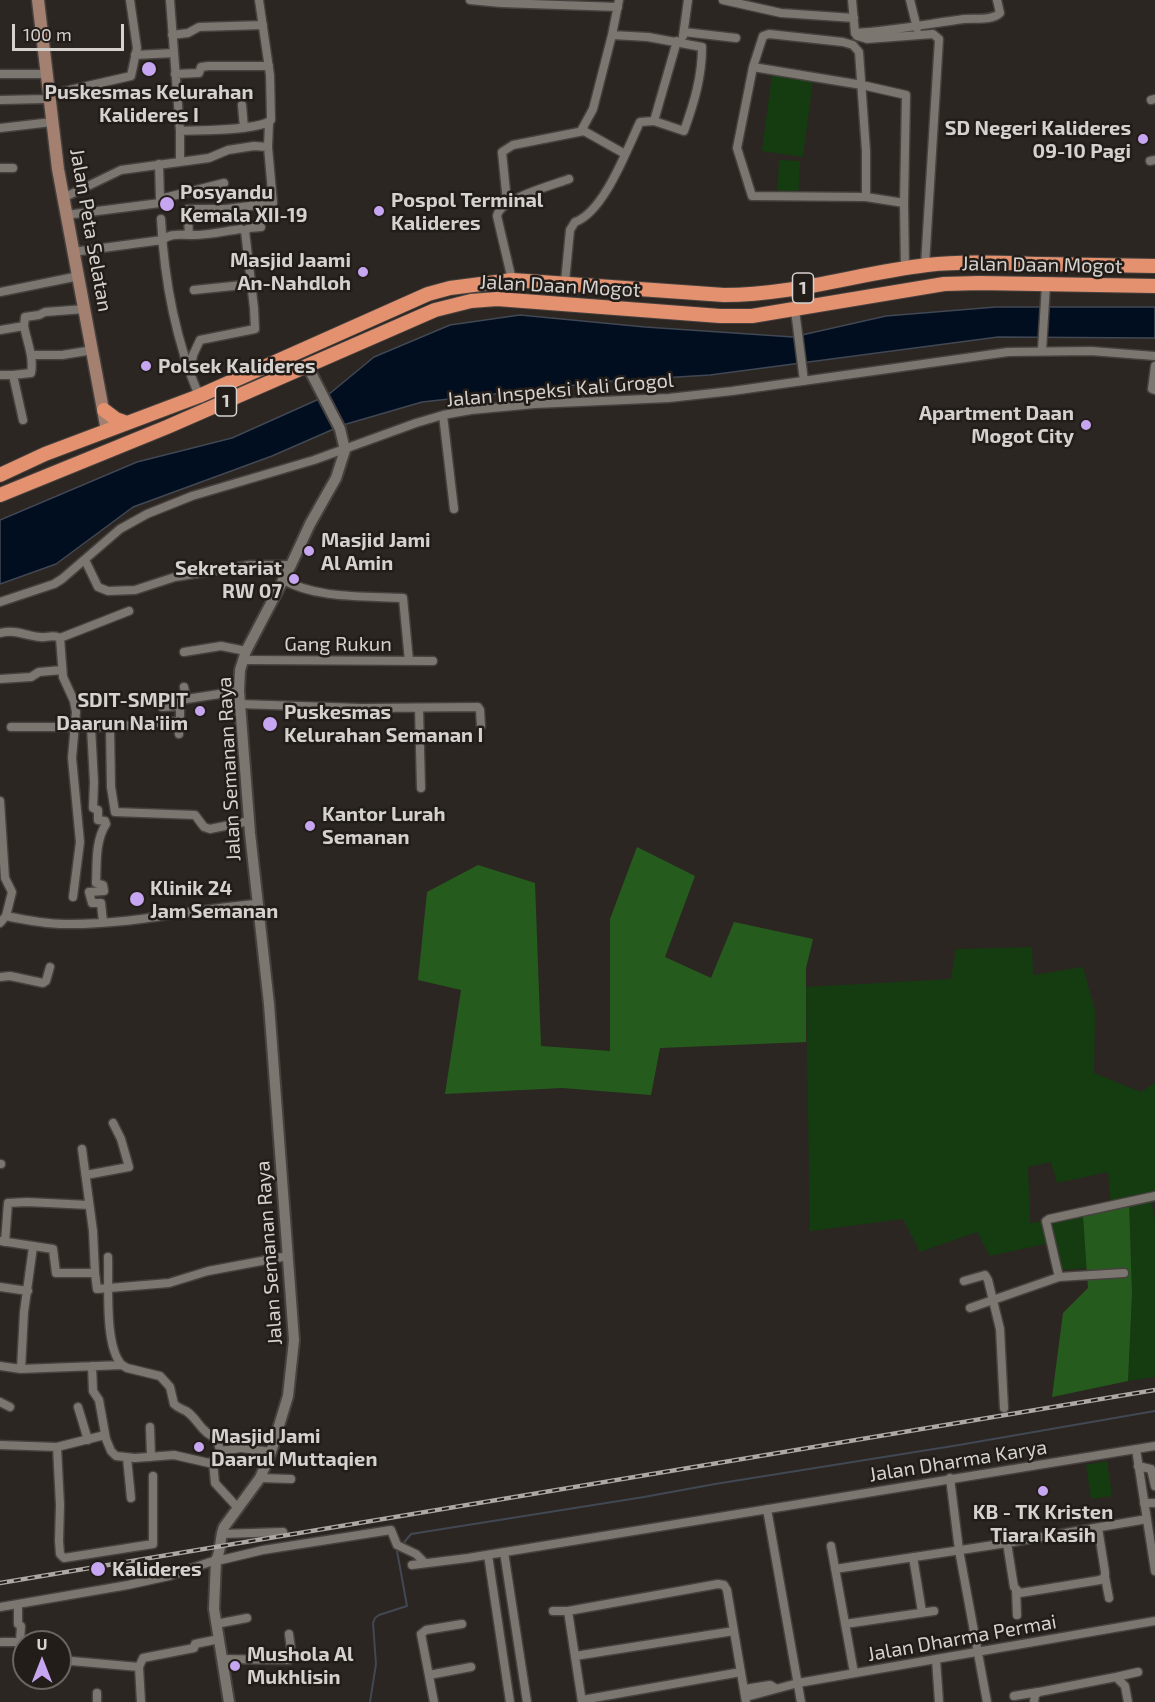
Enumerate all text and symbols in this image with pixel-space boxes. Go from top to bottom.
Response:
scale bar [15,12,128,50]
text: 100 m [23,23,72,45]
marker: Puskesmas Kelurahan Kalideres I [140,60,158,78]
place label: Puskesmas Kelurahan Kalideres I [45,80,253,127]
place label: SD Negeri Kalideres 09-10 Pagi [945,116,1131,163]
marker: SD Negeri Kalideres 09-10 Pagi [1136,132,1150,146]
street label: Jalan Peta Selatan [65,146,117,314]
place label: Posyandu Kemala XII-19 [180,180,308,227]
place label: Pospol Terminal Kalideres [391,188,543,235]
marker: Posyandu Kemala XII-19 [158,195,176,213]
marker: Pospol Terminal Kalideres [372,204,386,218]
place label: Masjid Jaami An-Nahdloh [230,248,351,295]
street label: Jalan Daan Mogot [961,252,1123,278]
marker: Masjid Jaami An-Nahdloh [356,265,370,279]
street label: Jalan Daan Mogot [479,270,641,302]
road number: 1 [792,273,814,303]
place label: Polsek Kalideres [158,354,316,378]
marker: Polsek Kalideres [139,359,153,373]
street label: Jalan Inspeksi Kali Grogol [445,368,675,412]
road number: 1 [216,386,236,416]
place label: Apartment Daan Mogot City [919,401,1074,448]
marker: Apartment Daan Mogot City [1079,418,1093,432]
place label: Masjid Jami Al Amin [321,528,431,575]
marker: Masjid Jami Al Amin [302,544,316,558]
place label: Sekretariat RW 07 [175,556,282,603]
marker: Sekretariat RW 07 [287,572,301,586]
street label: Gang Rukun [284,632,392,656]
street label: Jalan Semanan Raya [212,676,246,862]
place label: SDIT-SMPIT Daarun Na'iim [56,688,188,735]
place label: Puskesmas Kelurahan Semanan I [284,700,483,747]
marker: SDIT-SMPIT Daarun Na'iim [193,704,207,718]
marker: Puskesmas Kelurahan Semanan I [261,715,279,733]
place label: Kantor Lurah Semanan [322,802,445,849]
marker: Kantor Lurah Semanan [303,819,317,833]
place label: Klinik 24 Jam Semanan [150,876,278,923]
marker: Klinik 24 Jam Semanan [128,890,146,908]
street label: Jalan Semanan Raya [251,1160,287,1346]
place label: Masjid Jami Daarul Muttaqien [211,1424,377,1471]
street label: Jalan Dharma Karya [867,1435,1049,1487]
marker: Masjid Jami Daarul Muttaqien [192,1440,206,1454]
marker: KB - TK Kristen Tiara Kasih [1036,1484,1050,1498]
place label: KB - TK Kristen Tiara Kasih [973,1500,1113,1547]
place label: Kalideres [112,1557,202,1581]
marker: Kalideres [89,1560,107,1578]
street label: Jalan Dharma Permai [866,1610,1058,1666]
north arrow [12,1630,72,1690]
text: U [37,1634,47,1653]
place label: Mushola Al Mukhlisin [247,1642,353,1689]
marker: Mushola Al Mukhlisin [228,1659,242,1673]

